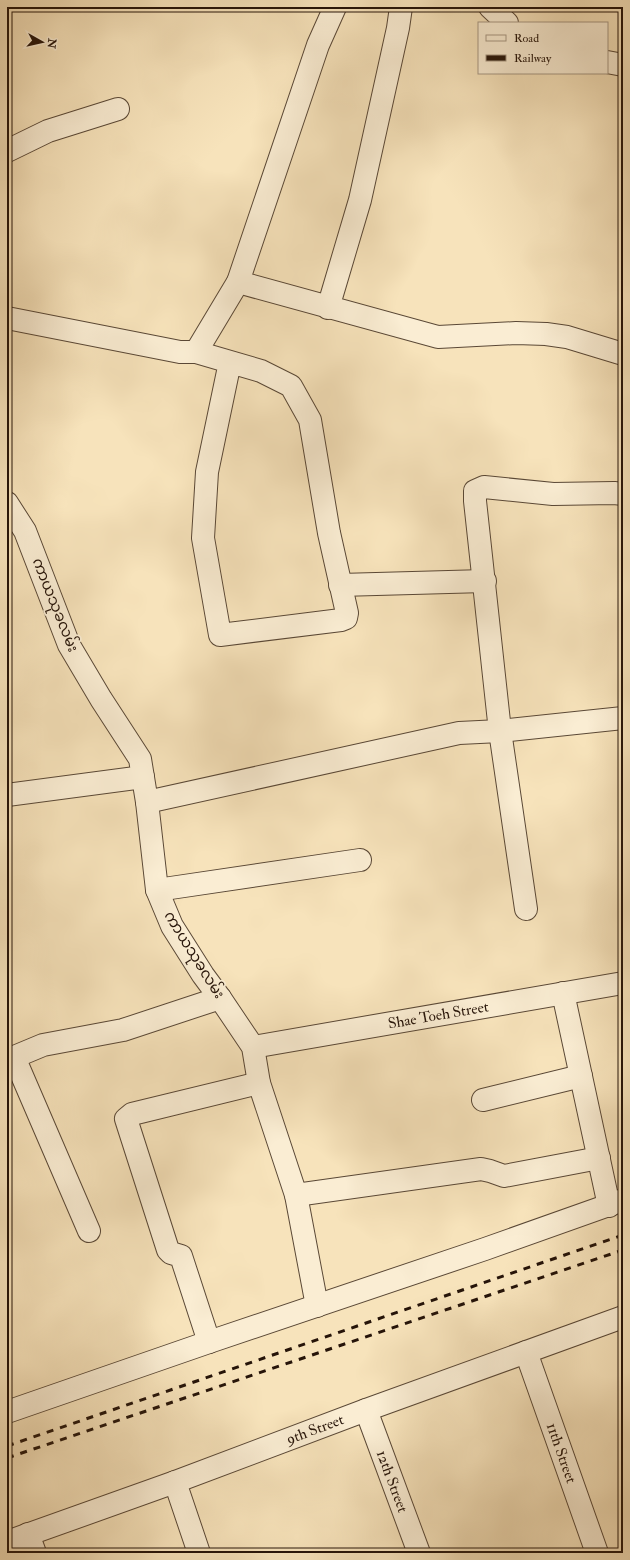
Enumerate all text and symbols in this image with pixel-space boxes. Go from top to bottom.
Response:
north arrow [22,22,62,62]
legend [478,22,608,74]
text: Road [514,31,539,46]
text: N [44,37,59,50]
text: Railway [514,51,552,66]
street label: ကာယသုခလမ်း [26,555,83,656]
street label: ကာယသုခလမ်း [158,907,229,1003]
street label: Shae Toeh Street [386,997,490,1033]
street label: 9th Street [283,1410,346,1449]
street label: 11th Street [542,1420,581,1486]
street label: 12th Street [372,1447,413,1515]

